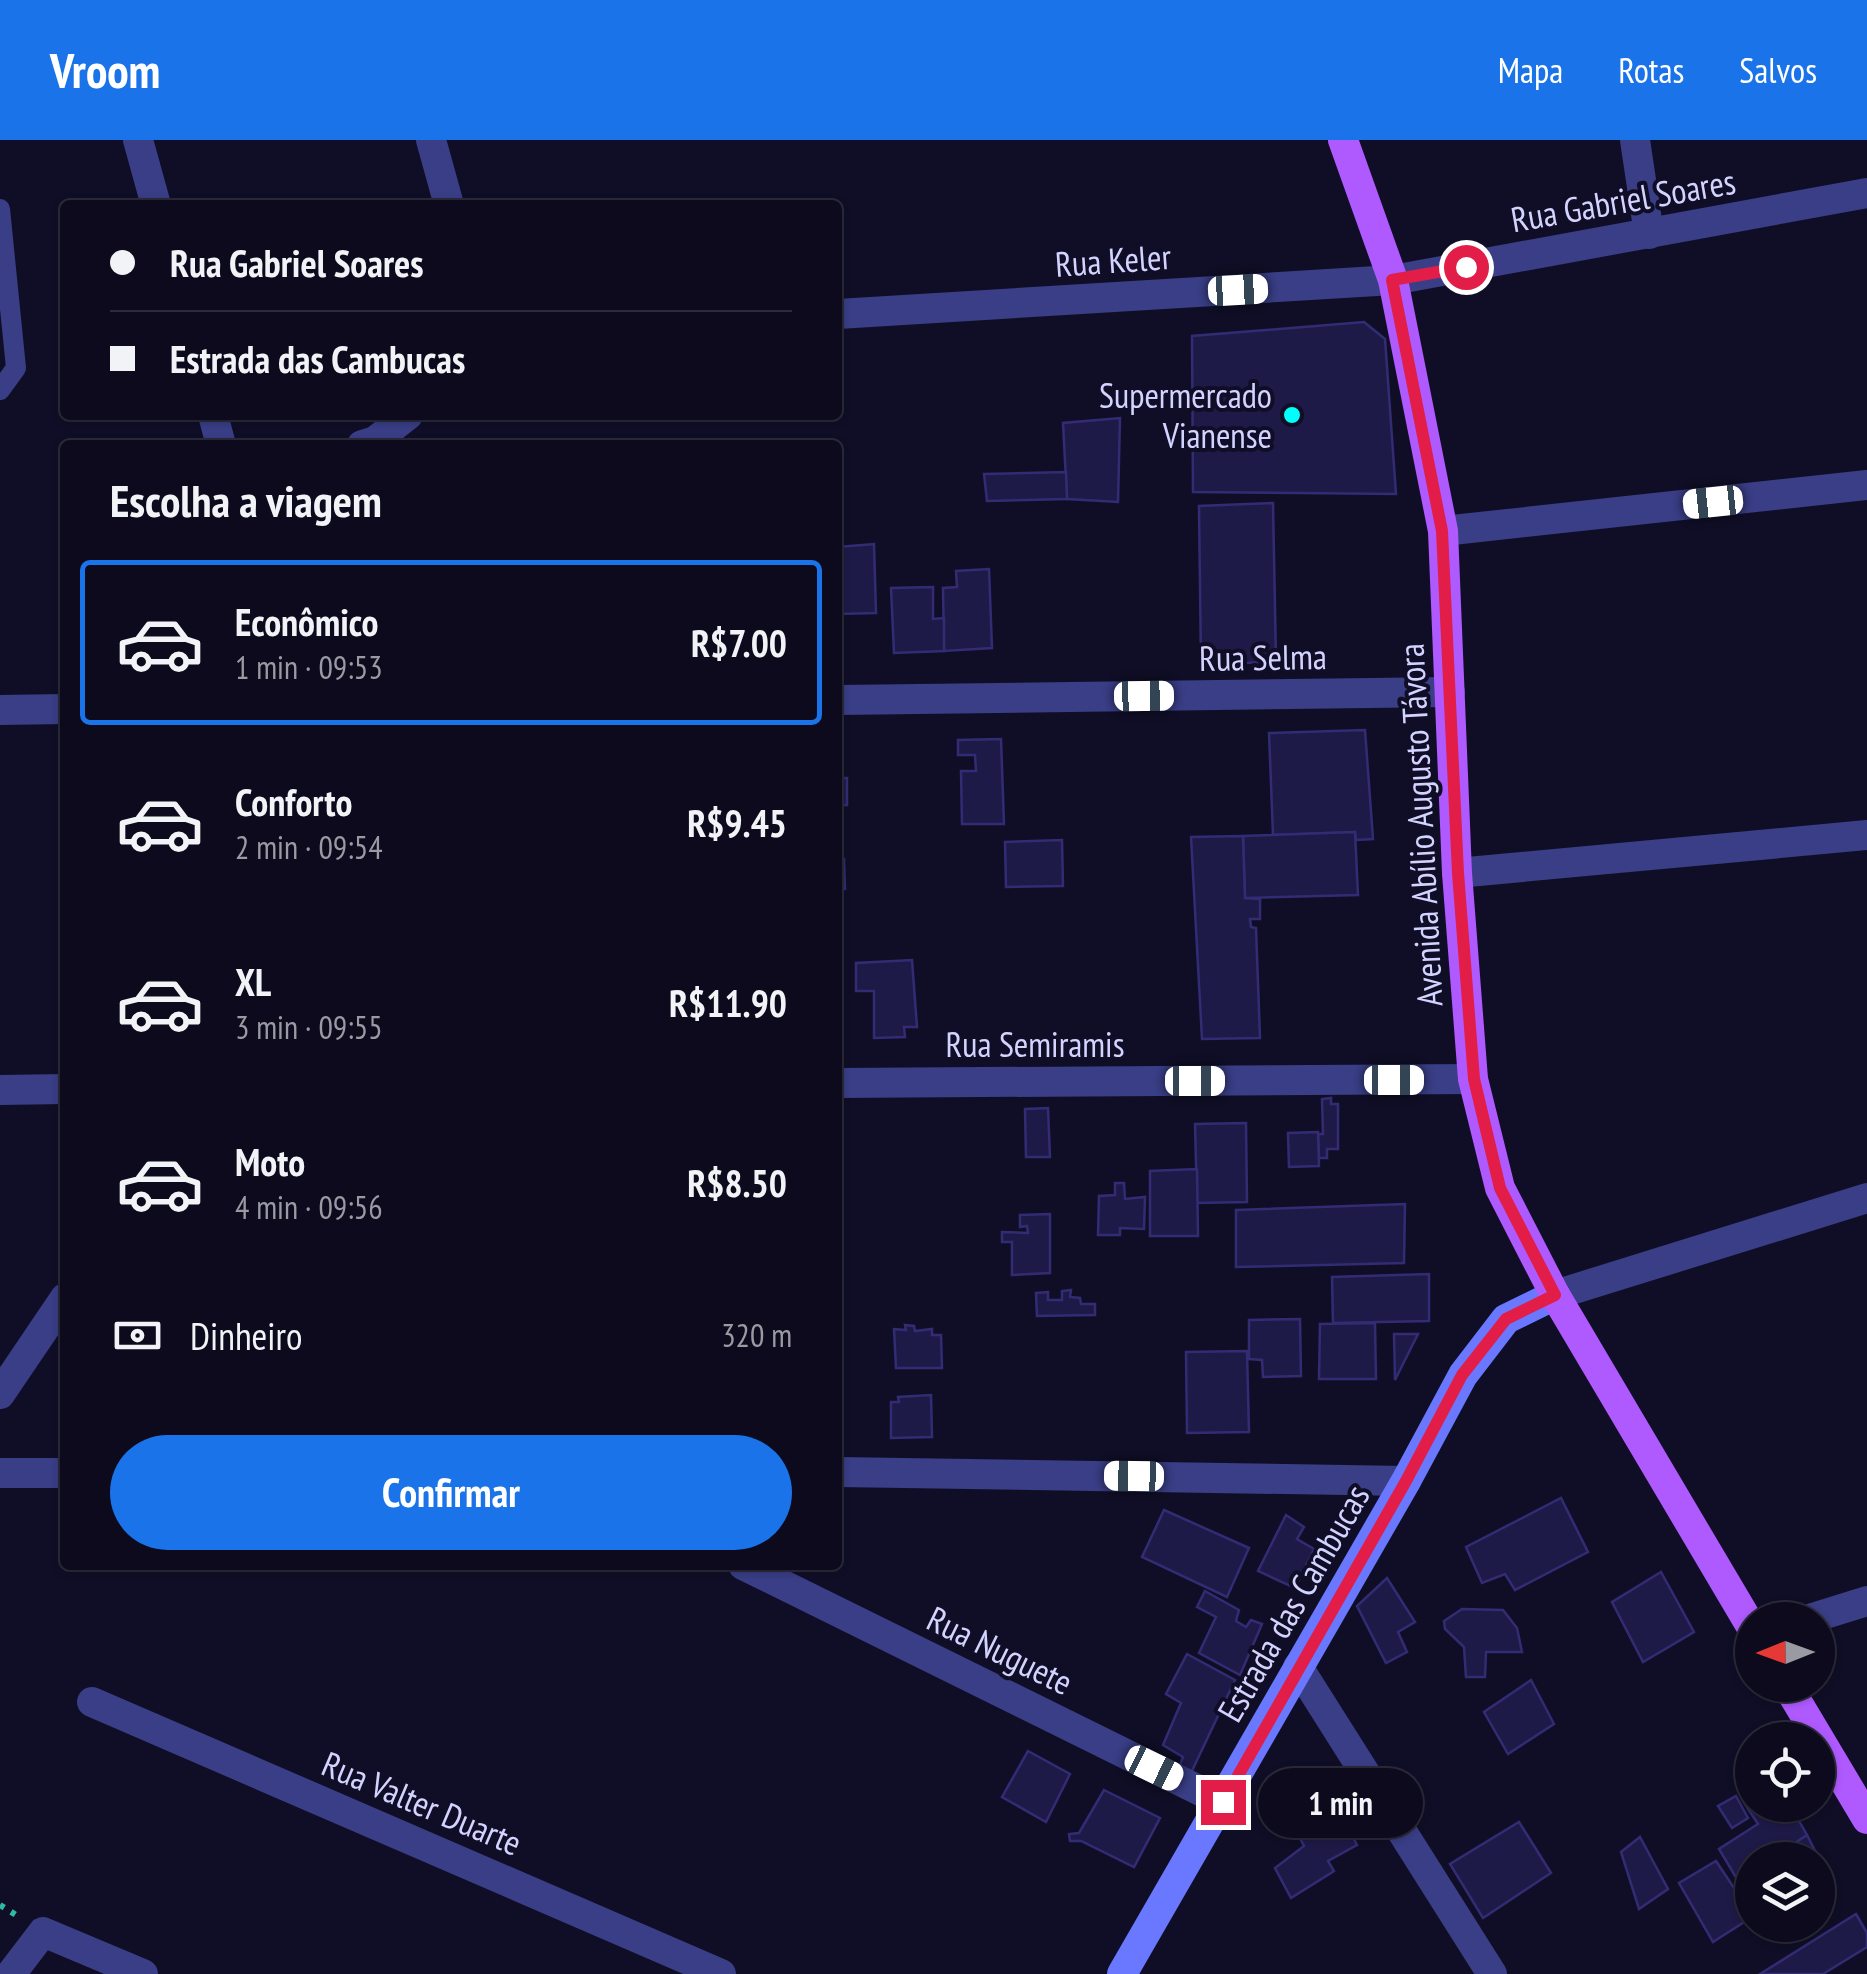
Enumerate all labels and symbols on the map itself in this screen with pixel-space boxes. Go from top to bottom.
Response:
street label: Rua Gabriel Soares [1507,158,1739,242]
street label: Rua Keler [1054,233,1173,287]
route start [1444,245,1489,290]
car [1207,273,1269,307]
place label: Supermercado Vianense [1099,372,1272,458]
marker: Supermercado Vianense [1281,404,1303,426]
car [1682,484,1744,520]
street label: Rua Selma [1199,633,1327,681]
street label: Avenida Abílio Augusto Távora [1388,642,1452,1008]
car [1114,680,1174,712]
street label: Rua Semiramis [945,1021,1125,1067]
car [1364,1065,1424,1095]
car [1165,1066,1225,1096]
car [1104,1460,1164,1492]
street label: Estrada das Cambucas [1207,1476,1379,1730]
street label: Rua Nuguete [920,1595,1080,1705]
north arrow [1735,1602,1835,1702]
street label: Rua Valter Duarte [315,1740,529,1866]
car [1120,1741,1188,1795]
callout: 1 min [1258,1767,1423,1837]
route end [1201,1780,1246,1825]

